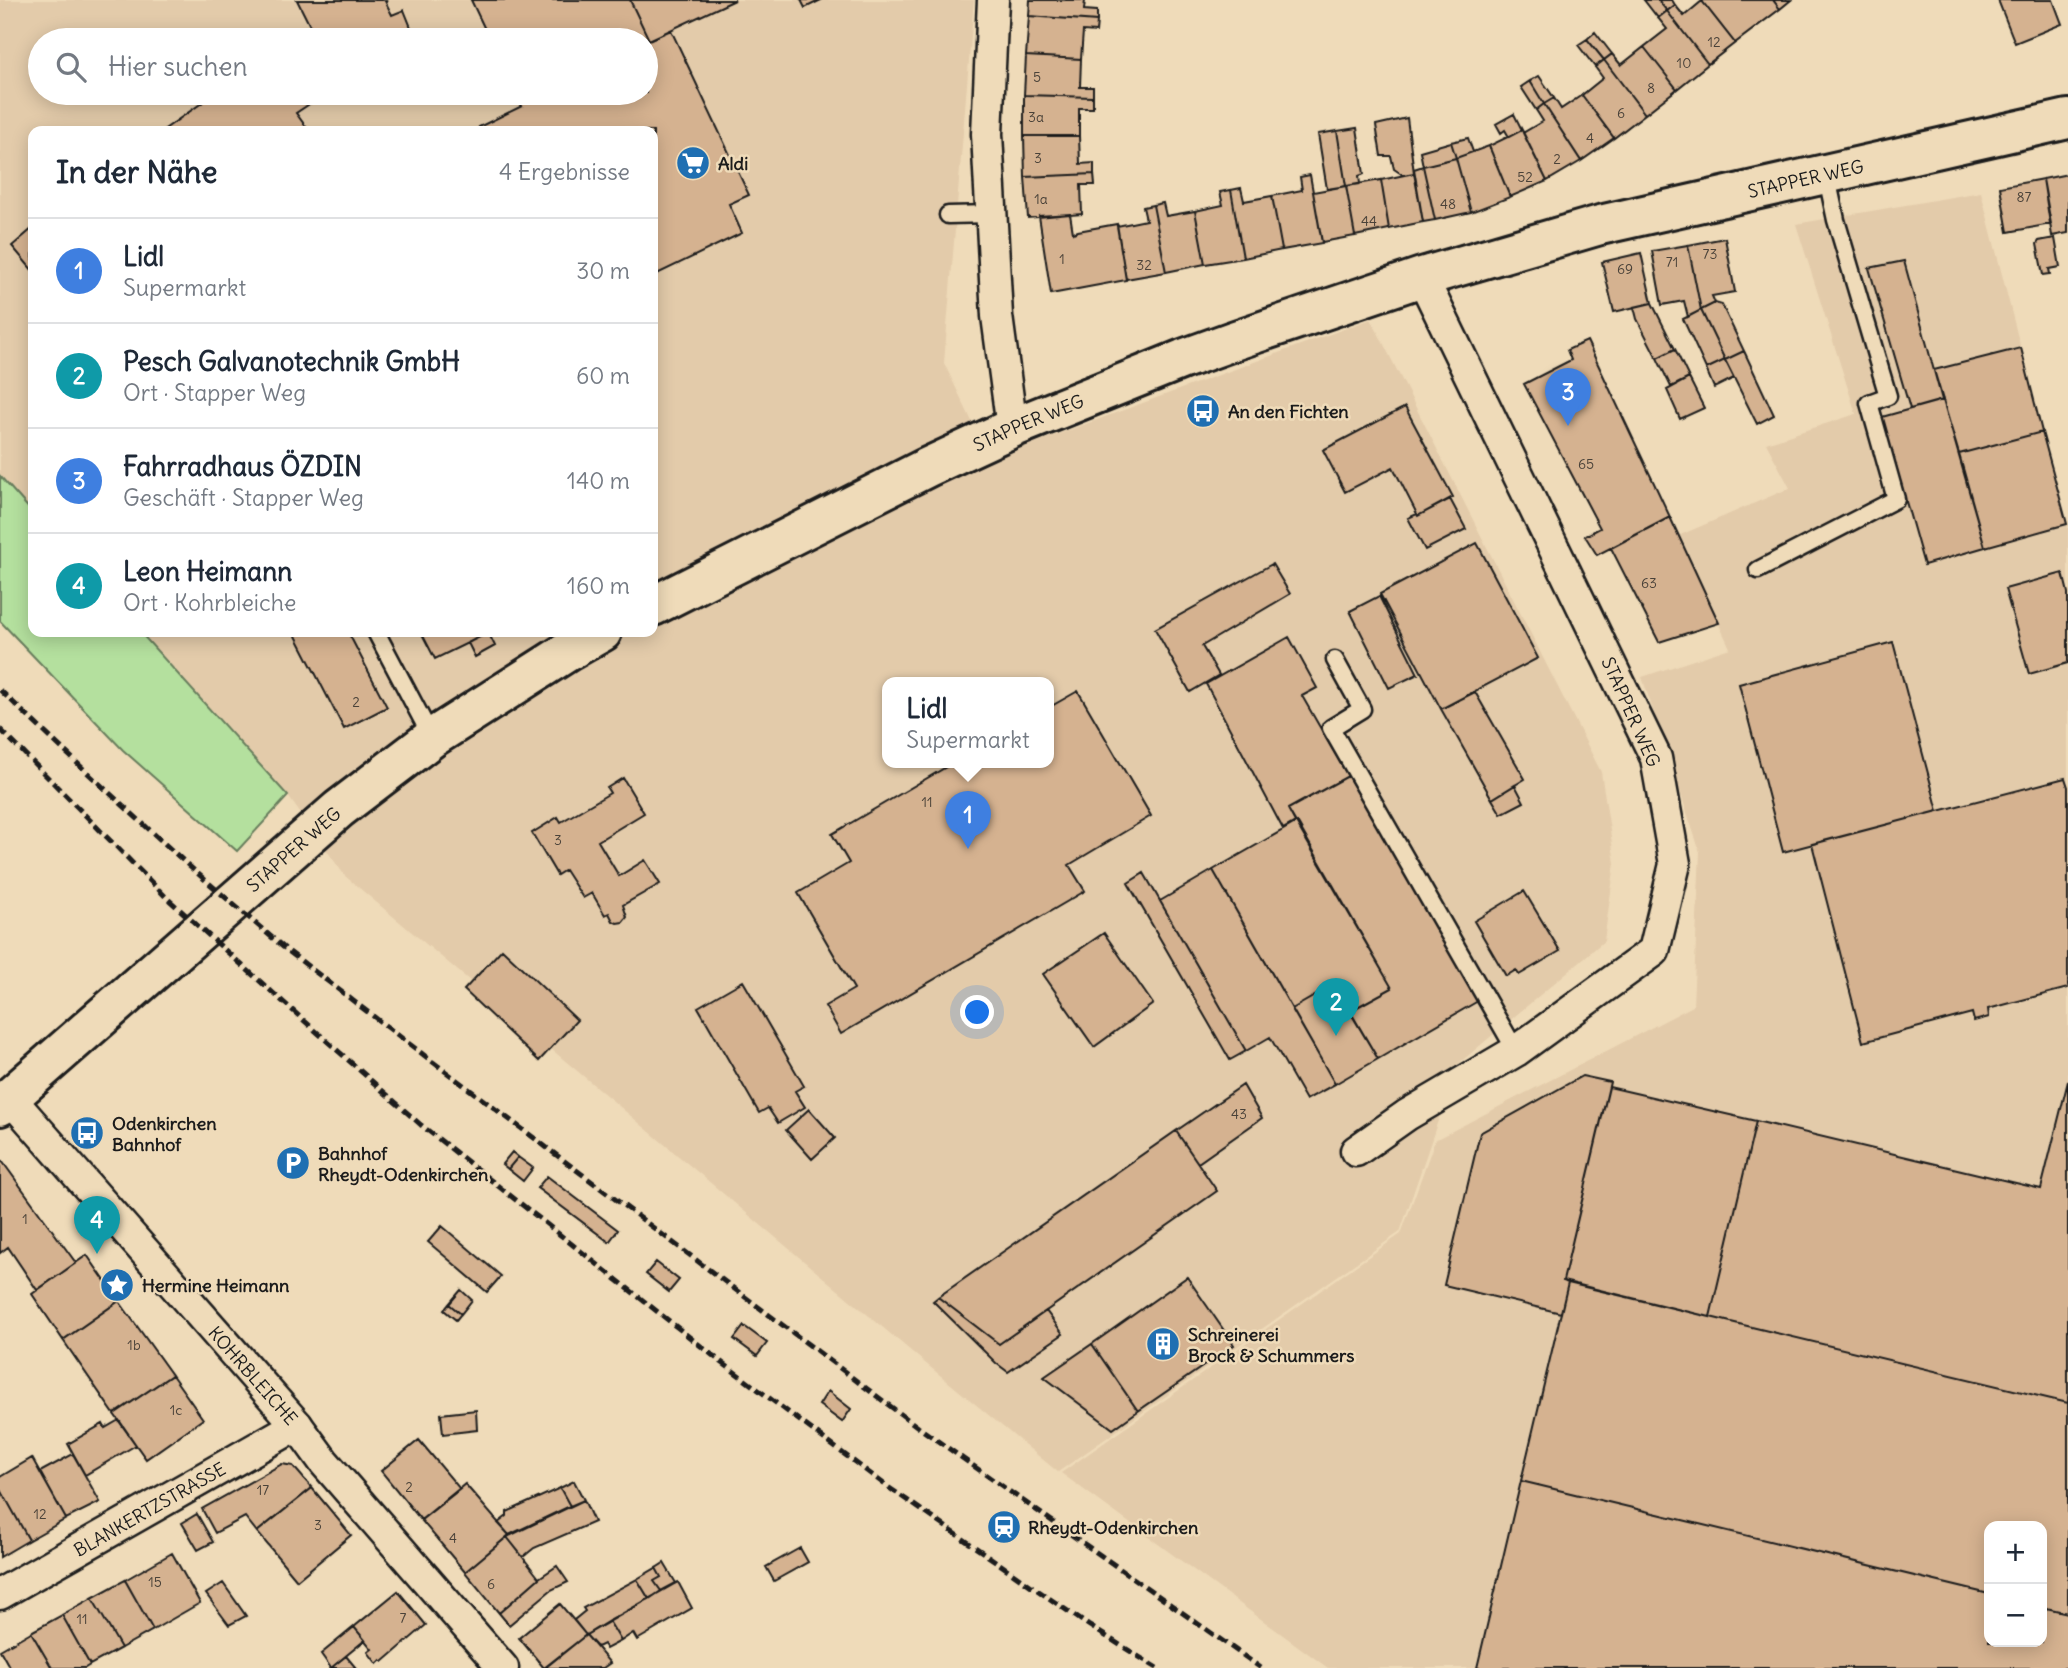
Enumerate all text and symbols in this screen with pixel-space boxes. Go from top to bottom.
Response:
search box [28,28,658,105]
house number: 12 [1707,33,1721,51]
icon: search [52,48,90,86]
text: Hier suchen [108,50,248,83]
house number: 10 [1677,54,1691,72]
house number: 5 [1033,68,1041,86]
house number: 8 [1647,79,1655,97]
house number: 6 [1617,104,1625,122]
house number: 3a [1028,108,1044,126]
house number: 4 [1586,129,1594,147]
supermarket icon: Aldi [674,144,712,182]
house number: 3 [1034,149,1042,167]
house number: 2 [1553,150,1561,168]
place label: Aldi [718,152,748,175]
text: In der Nähe [56,153,218,191]
street label: STAPPER WEG [1745,154,1866,203]
text: 4 Ergebnisse [499,157,630,186]
house number: 52 [1517,168,1533,186]
house number: 87 [2017,188,2032,206]
house number: 1a [1034,190,1048,208]
house number: 48 [1440,195,1456,213]
house number: 44 [1361,212,1377,230]
text: Lidl [123,240,164,273]
house number: 73 [1703,245,1717,263]
house number: 1 [1059,250,1065,268]
house number: 71 [1666,253,1678,271]
text: 1 [74,256,84,285]
text: 30 m [576,256,630,285]
house number: 32 [1136,256,1152,274]
house number: 69 [1617,260,1633,278]
text: Supermarkt [123,273,246,302]
text: Pesch Galvanotechnik GmbH [123,345,460,378]
text: 2 [73,361,85,390]
text: 60 m [576,361,630,390]
pin: 3 [1545,368,1591,426]
text: Ort · Stapper Weg [123,378,306,407]
street label: STAPPER WEG [969,389,1087,456]
bus stop icon: An den Fichten [1184,392,1222,430]
place label: An den Fichten [1228,400,1349,423]
text: Fahrradhaus ÖZDIN [123,450,362,483]
house number: 65 [1578,455,1594,473]
text: 3 [72,466,86,495]
text: 140 m [567,466,630,495]
text: Geschäft · Stapper Weg [123,483,364,512]
text: Leon Heimann [123,555,292,588]
text: 4 [72,571,86,600]
text: 160 m [567,571,630,600]
house number: 63 [1641,574,1657,592]
text: Ort · Kohrbleiche [123,588,296,617]
street label: STAPPER WEG [1597,653,1665,771]
popup [882,677,1054,768]
text: Lidl [906,692,947,725]
house number: 2 [352,693,360,711]
text: Supermarkt [906,725,1030,754]
pin: 1 [945,791,991,849]
house number: 11 [921,793,933,811]
street label: STAPPER WEG [241,801,345,897]
house number: 3 [554,831,562,849]
pin: 2 [1313,978,1359,1036]
your location [960,995,994,1029]
house number: 43 [1231,1105,1247,1123]
place label: Odenkirchen Bahnhof [112,1112,217,1156]
bus stop icon: Odenkirchen Bahnhof [68,1114,106,1152]
place label: Bahnhof Rheydt-Odenkirchen [318,1142,489,1186]
parking icon: Bahnhof Rheydt-Odenkirchen [274,1144,312,1182]
pin: 4 [74,1196,120,1254]
house number: 1 [22,1210,28,1228]
place icon: Hermine Heimann [98,1266,136,1304]
place label: Hermine Heimann [142,1274,290,1297]
street label: KOHRBLEICHE [204,1321,303,1430]
place label: Schreinerei Brock & Schummers [1188,1323,1355,1367]
building icon: Schreinerei Brock & Schummers [1144,1325,1182,1363]
house number: 1b [127,1336,141,1354]
house number: 1c [170,1401,182,1419]
street label: BLANKERTZSTRASSE [69,1457,230,1561]
house number: 2 [405,1478,413,1496]
house number: 17 [257,1481,269,1499]
house number: 12 [33,1505,47,1523]
station icon: Rheydt-Odenkirchen [985,1508,1023,1546]
house number: 3 [314,1516,322,1534]
place label: Rheydt-Odenkirchen [1028,1516,1199,1539]
map controls [1984,1521,2047,1647]
button: + [1984,1521,2047,1584]
house number: 4 [449,1529,457,1547]
house number: 15 [148,1573,162,1591]
house number: 6 [487,1575,495,1593]
button: − [1984,1584,2047,1647]
house number: 7 [400,1609,407,1627]
house number: 11 [76,1610,88,1628]

